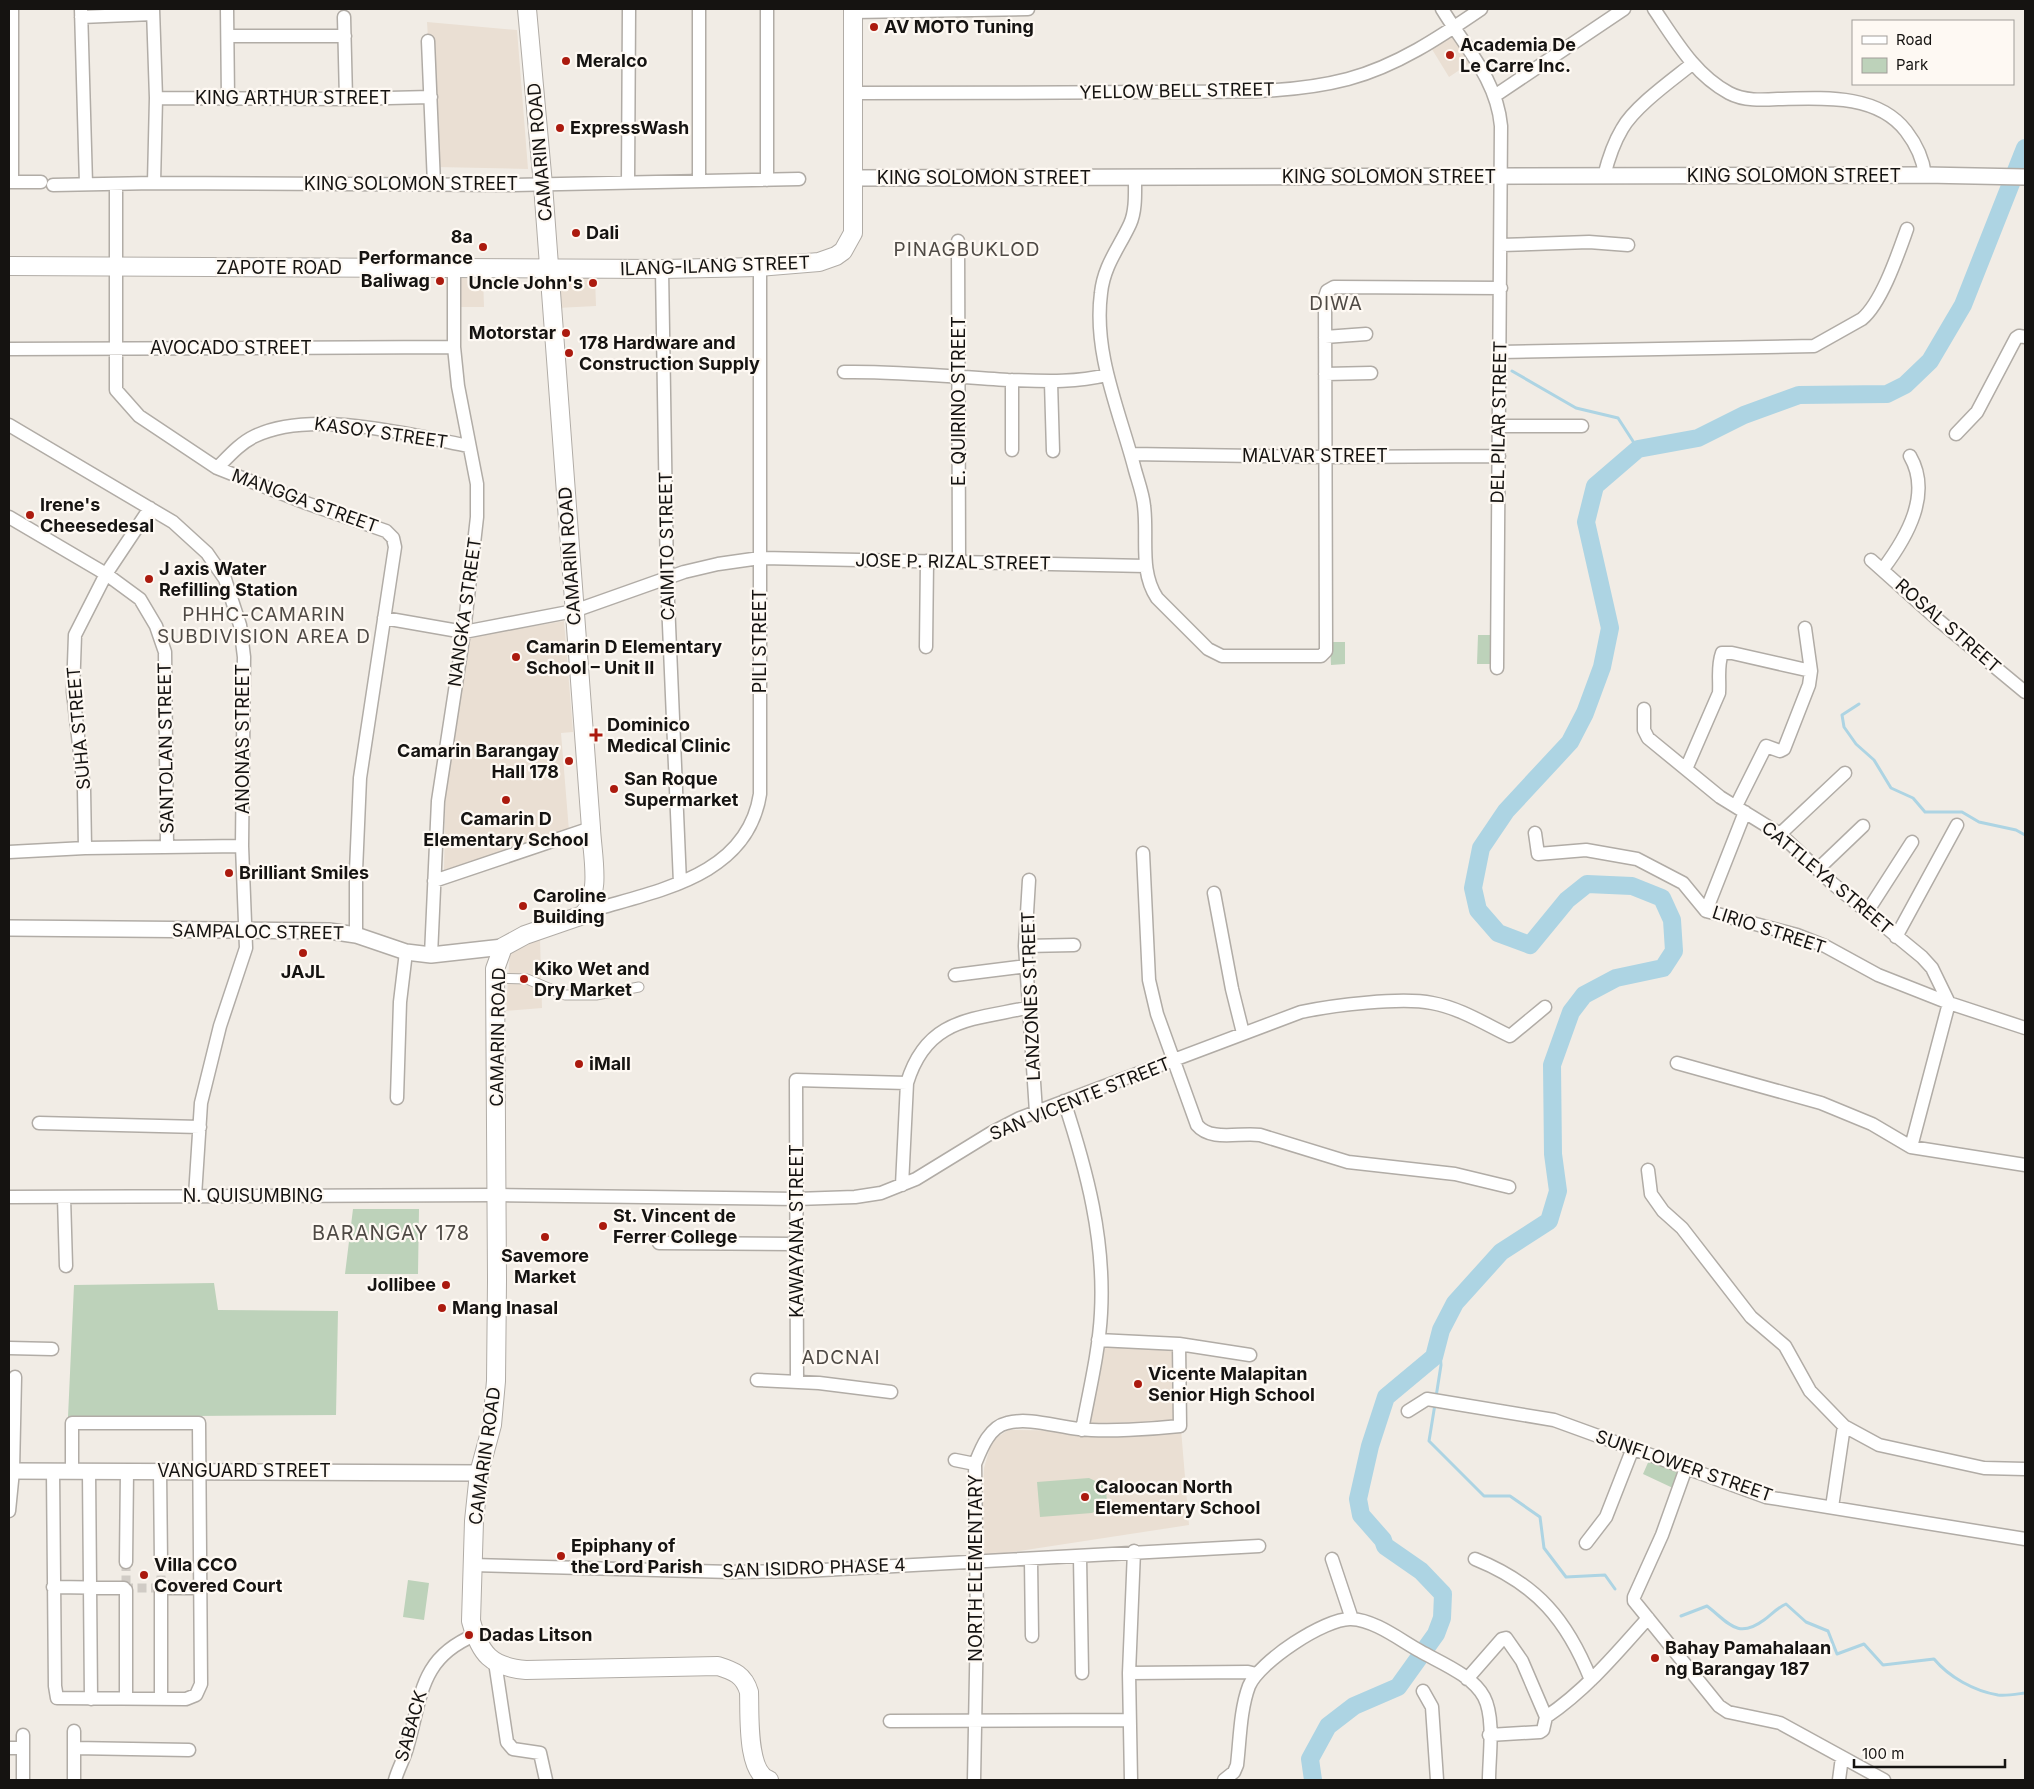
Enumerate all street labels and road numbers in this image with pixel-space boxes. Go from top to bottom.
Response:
street label: YELLOW BELL STREET [1079,78,1275,103]
street label: CAMARIN ROAD [523,82,556,222]
street label: KING ARTHUR STREET [195,87,391,108]
street label: KING SOLOMON STREET [1687,165,1901,186]
street label: KING SOLOMON STREET [1282,166,1496,187]
street label: KING SOLOMON STREET [877,167,1091,188]
street label: KING SOLOMON STREET [304,173,518,194]
street label: ILANG-ILANG STREET [620,252,810,279]
street label: ZAPOTE ROAD [216,257,342,278]
street label: E. QUIRINO STREET [948,316,969,486]
street label: AVOCADO STREET [150,337,312,358]
street label: DEL PILAR STREET [1487,341,1510,503]
street label: KASOY STREET [313,413,449,452]
street label: MALVAR STREET [1242,445,1388,466]
street label: MANGGA STREET [229,464,381,537]
street label: CAIMITO STREET [655,471,678,621]
street label: CAMARIN ROAD [554,486,585,626]
street label: NANGKA STREET [444,536,485,688]
street label: JOSE P. RIZAL STREET [855,549,1051,574]
street label: ROSAL STREET [1891,574,2005,677]
street label: PILI STREET [749,589,770,693]
street label: SANTOLAN STREET [154,662,177,834]
street label: ANONAS STREET [232,664,253,814]
street label: SUHA STREET [63,665,94,791]
street label: CATTLEYA STREET [1758,817,1897,938]
street label: LIRIO STREET [1710,901,1829,958]
street label: LANZONES STREET [1017,911,1044,1081]
street label: SAMPALOC STREET [172,919,344,944]
street label: CAMARIN ROAD [486,967,509,1107]
street label: SAN VICENTE STREET [986,1053,1173,1144]
street label: KAWAYANA STREET [786,1144,807,1318]
street label: N. QUISUMBING [183,1185,323,1206]
street label: CAMARIN ROAD [464,1386,505,1526]
street label: SUNFLOWER STREET [1593,1425,1775,1506]
street label: VANGUARD STREET [157,1460,331,1481]
street label: NORTH ELEMENTARY [965,1474,986,1662]
street label: SAN ISIDRO PHASE 4 [722,1554,906,1581]
street label: SABACK [390,1688,431,1764]

